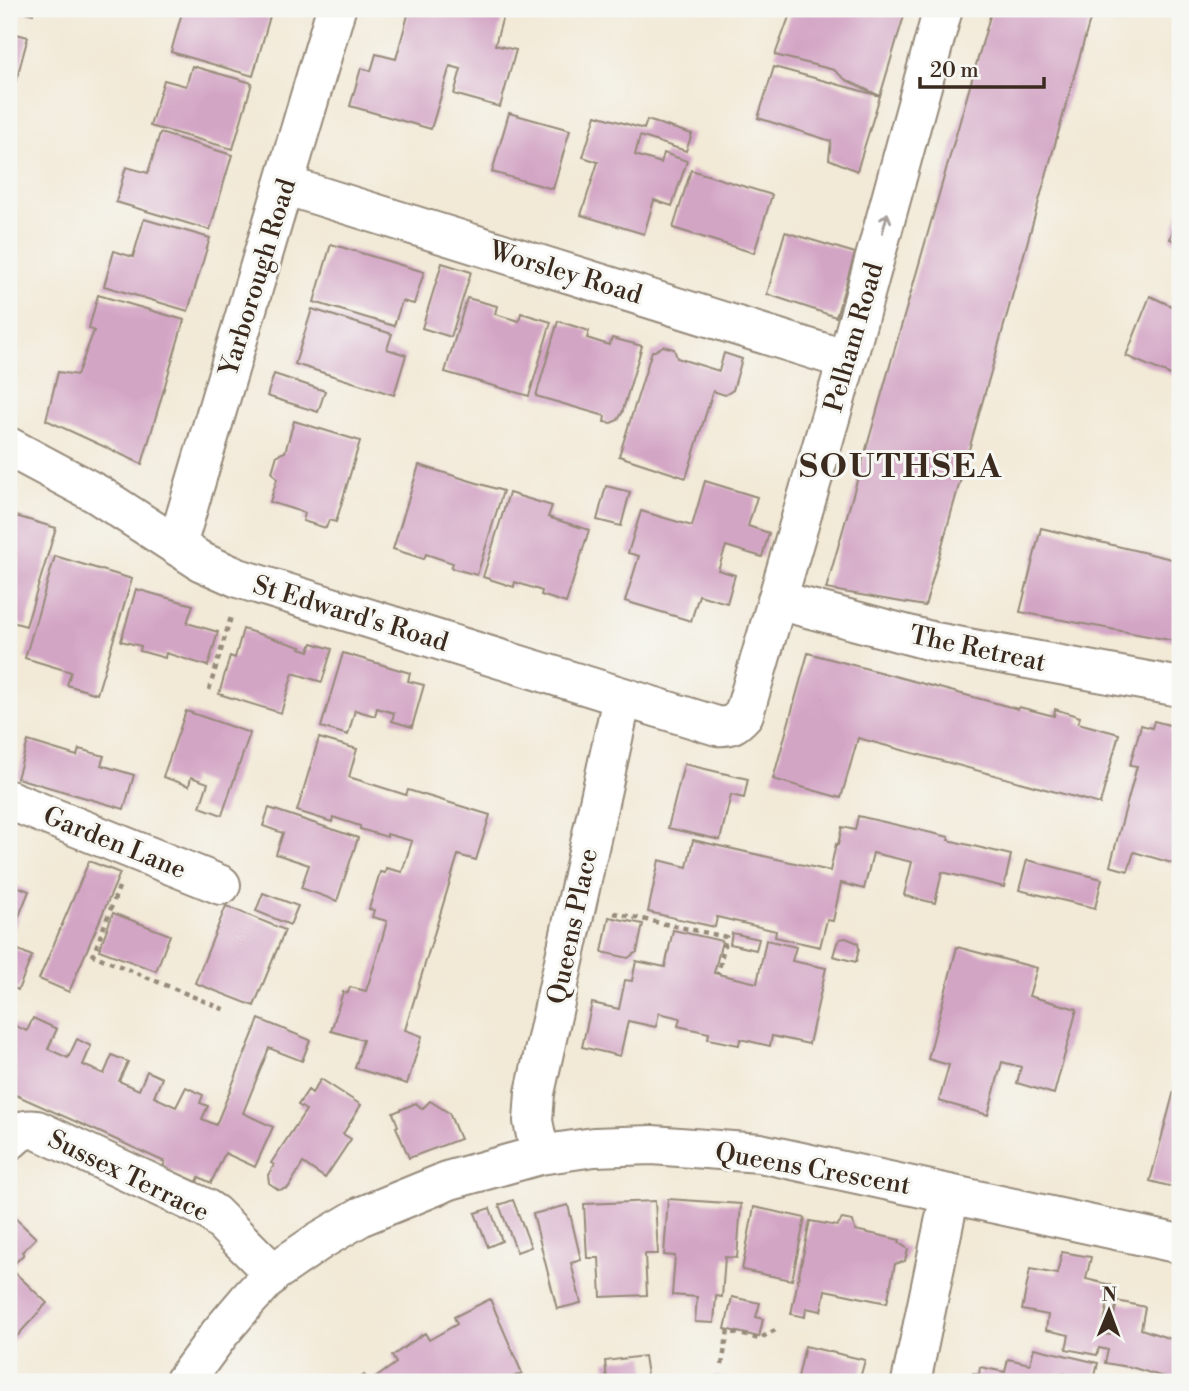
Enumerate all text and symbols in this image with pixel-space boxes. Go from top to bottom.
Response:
scale bar [920,46,1044,90]
text: 20 m [930,58,979,84]
street label: Yarborough Road [212,175,303,382]
one-way arrow [879,212,892,235]
street label: Worsley Road [484,234,646,311]
street label: Pelham Road [817,259,891,416]
district label: SOUTHSEA [799,447,1003,488]
street label: St Edward's Road [249,569,452,659]
street label: The Retreat [907,619,1049,679]
street label: Garden Lane [39,800,191,886]
street label: Queens Place [541,845,605,1007]
street label: Sussex Terrace [43,1123,214,1229]
street label: Queens Crescent [713,1136,913,1202]
north arrow [1074,1276,1144,1346]
text: N [1102,1283,1117,1307]

